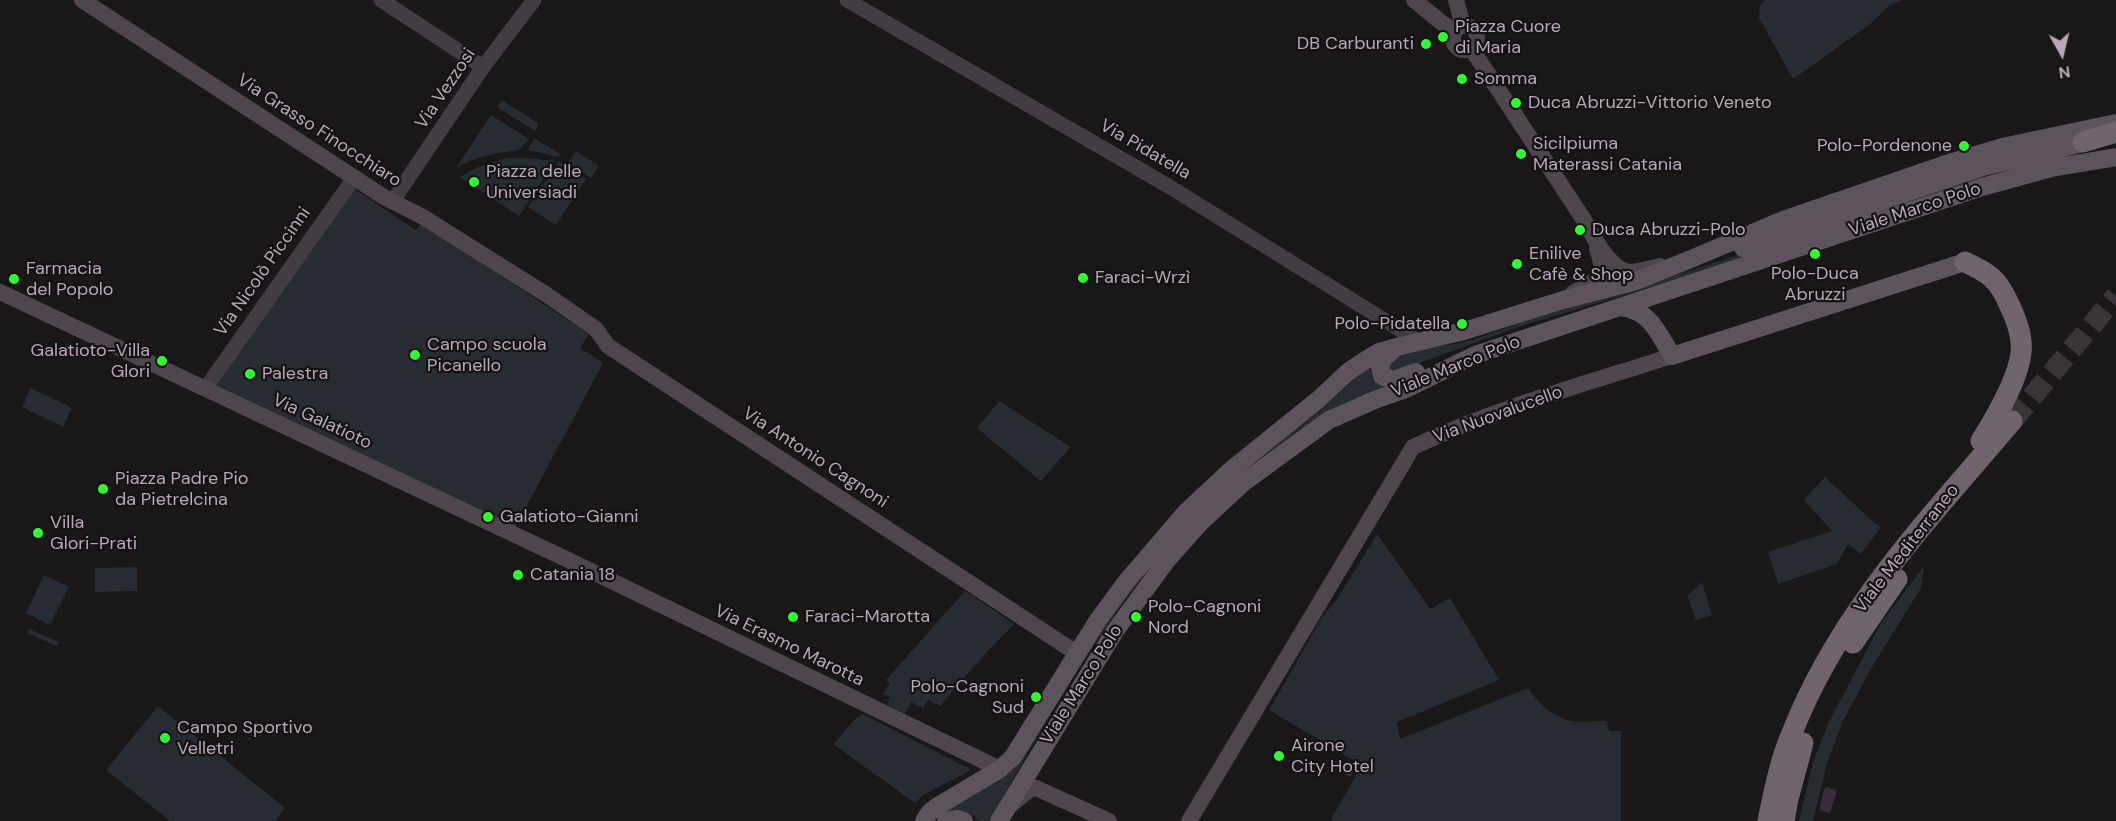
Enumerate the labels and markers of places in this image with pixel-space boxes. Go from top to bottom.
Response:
place label: Piazza Cuore di Maria [1455,16,1561,58]
marker: Piazza Cuore di Maria [1436,30,1450,44]
place label: DB Carburanti [1297,33,1414,55]
marker: DB Carburanti [1419,37,1433,51]
place label: Somma [1474,68,1537,90]
marker: Somma [1455,72,1469,86]
place label: Duca Abruzzi-Vittorio Veneto [1528,92,1772,114]
marker: Duca Abruzzi-Vittorio Veneto [1509,96,1523,110]
place label: Sicilpiuma Materassi Catania [1533,133,1682,176]
place label: Polo-Pordenone [1817,135,1952,157]
marker: Polo-Pordenone [1957,139,1971,153]
marker: Sicilpiuma Materassi Catania [1514,147,1528,161]
place label: Piazza delle Universiadi [486,161,581,204]
marker: Piazza delle Universiadi [467,175,481,189]
place label: Duca Abruzzi-Polo [1592,219,1746,241]
marker: Duca Abruzzi-Polo [1573,223,1587,237]
place label: Enilive Cafè & Shop [1529,243,1633,286]
marker: Polo-Duca Abruzzi [1808,247,1822,261]
marker: Enilive Cafè & Shop [1510,257,1524,271]
place label: Farmacia del Popolo [26,258,114,300]
place label: Polo-Duca Abruzzi [1771,263,1859,306]
place label: Faraci-Wrzì [1095,267,1190,289]
marker: Faraci-Wrzì [1076,271,1090,285]
marker: Farmacia del Popolo [7,272,21,286]
place label: Polo-Pidatella [1335,313,1450,335]
marker: Polo-Pidatella [1455,317,1469,331]
place label: Campo scuola Picanello [427,334,547,376]
place label: Galatioto-Villa Glori [31,340,150,382]
marker: Campo scuola Picanello [408,348,422,362]
marker: Galatioto-Villa Glori [155,354,169,368]
place label: Palestra [262,363,328,385]
marker: Palestra [243,367,257,381]
place label: Piazza Padre Pio da Pietrelcina [115,468,248,510]
marker: Piazza Padre Pio da Pietrelcina [96,482,110,496]
place label: Galatioto-Gianni [500,506,639,528]
marker: Galatioto-Gianni [481,510,495,524]
place label: Villa Glori-Prati [50,512,137,554]
marker: Villa Glori-Prati [31,526,45,540]
place label: Catania 18 [530,564,615,586]
marker: Catania 18 [511,568,525,582]
place label: Polo-Cagnoni Nord [1148,596,1261,638]
place label: Faraci-Marotta [805,606,930,628]
marker: Faraci-Marotta [786,610,800,624]
marker: Polo-Cagnoni Nord [1129,610,1143,624]
place label: Polo-Cagnoni Sud [911,676,1024,718]
marker: Polo-Cagnoni Sud [1029,690,1043,704]
place label: Campo Sportivo Velletri [177,717,313,760]
marker: Campo Sportivo Velletri [158,731,172,745]
place label: Airone City Hotel [1291,735,1374,777]
marker: Airone City Hotel [1272,749,1286,763]

